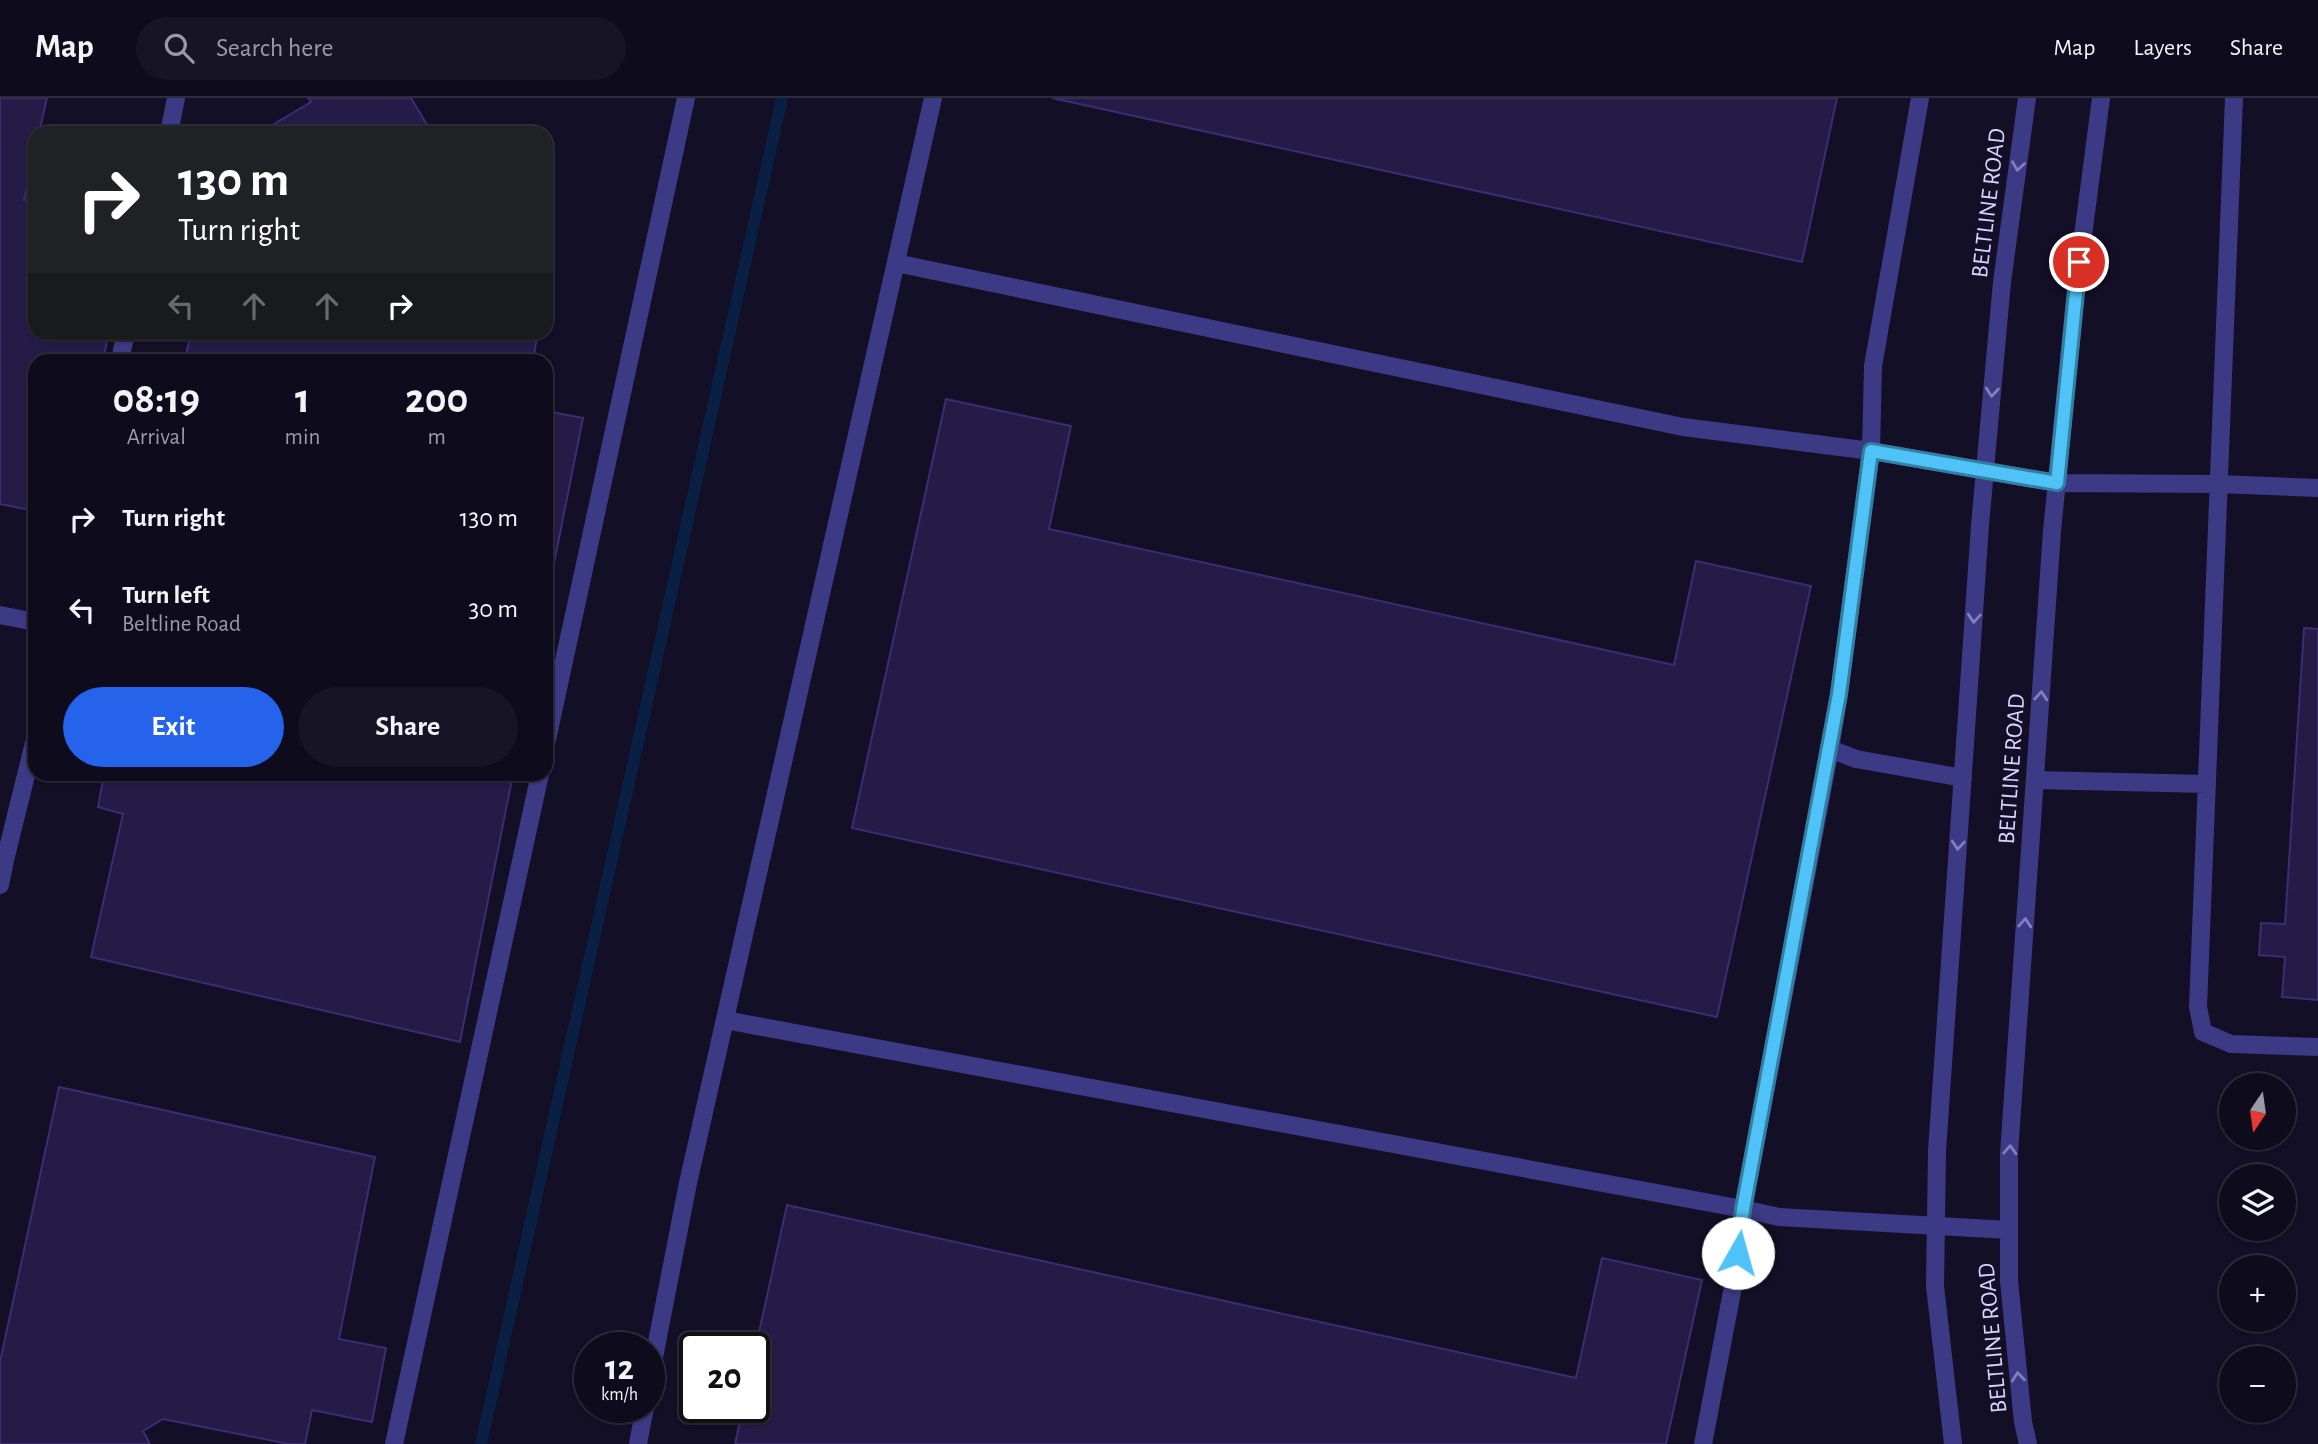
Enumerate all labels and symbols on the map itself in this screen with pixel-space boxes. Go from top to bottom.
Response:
street label: BELTLINE ROAD [1968,127,2010,279]
one-way arrow [2010,160,2025,172]
pin [2049,232,2109,292]
one-way arrow [1985,386,2000,397]
one-way arrow [1967,613,1982,624]
one-way arrow [2033,690,2048,701]
street label: BELTLINE ROAD [1995,693,2029,845]
one-way arrow [1951,840,1966,851]
one-way arrow [2017,917,2032,928]
north arrow [2219,1073,2296,1150]
one-way arrow [2002,1144,2017,1155]
position arrow [1701,1216,1775,1290]
street label: BELTLINE ROAD [1974,1262,2012,1414]
speed limit sign: 20 [679,1332,770,1423]
one-way arrow [2011,1371,2026,1382]

